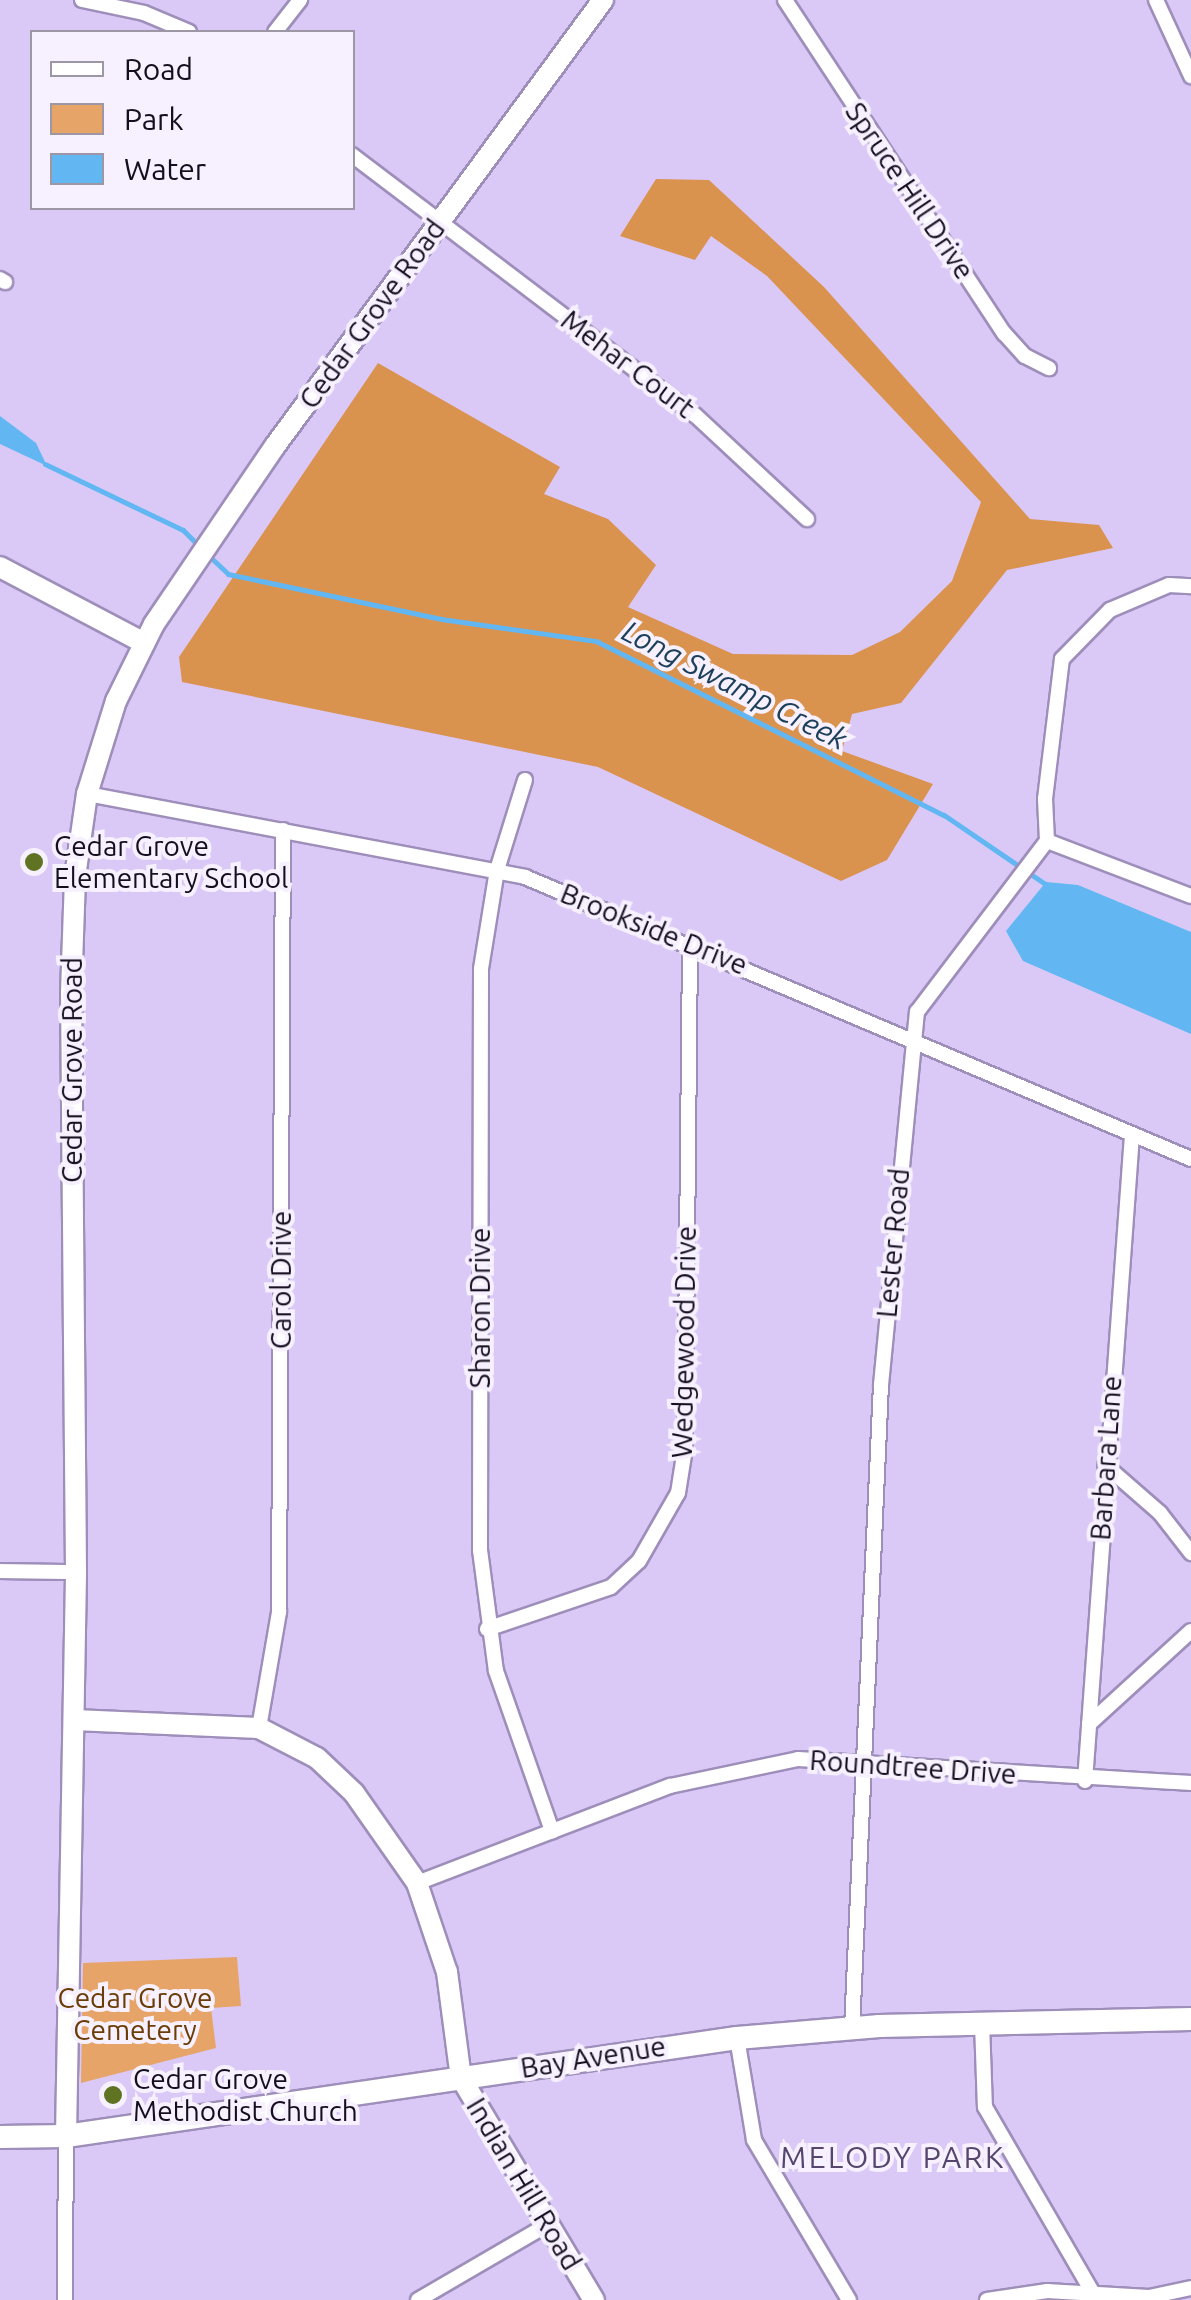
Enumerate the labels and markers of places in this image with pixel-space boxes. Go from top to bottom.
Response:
place label: Cedar Grove Elementary School [54,829,288,895]
marker: Cedar Grove Elementary School [23,851,45,873]
place label: Cedar Grove Methodist Church [133,2062,358,2128]
marker: Cedar Grove Methodist Church [102,2084,124,2106]

